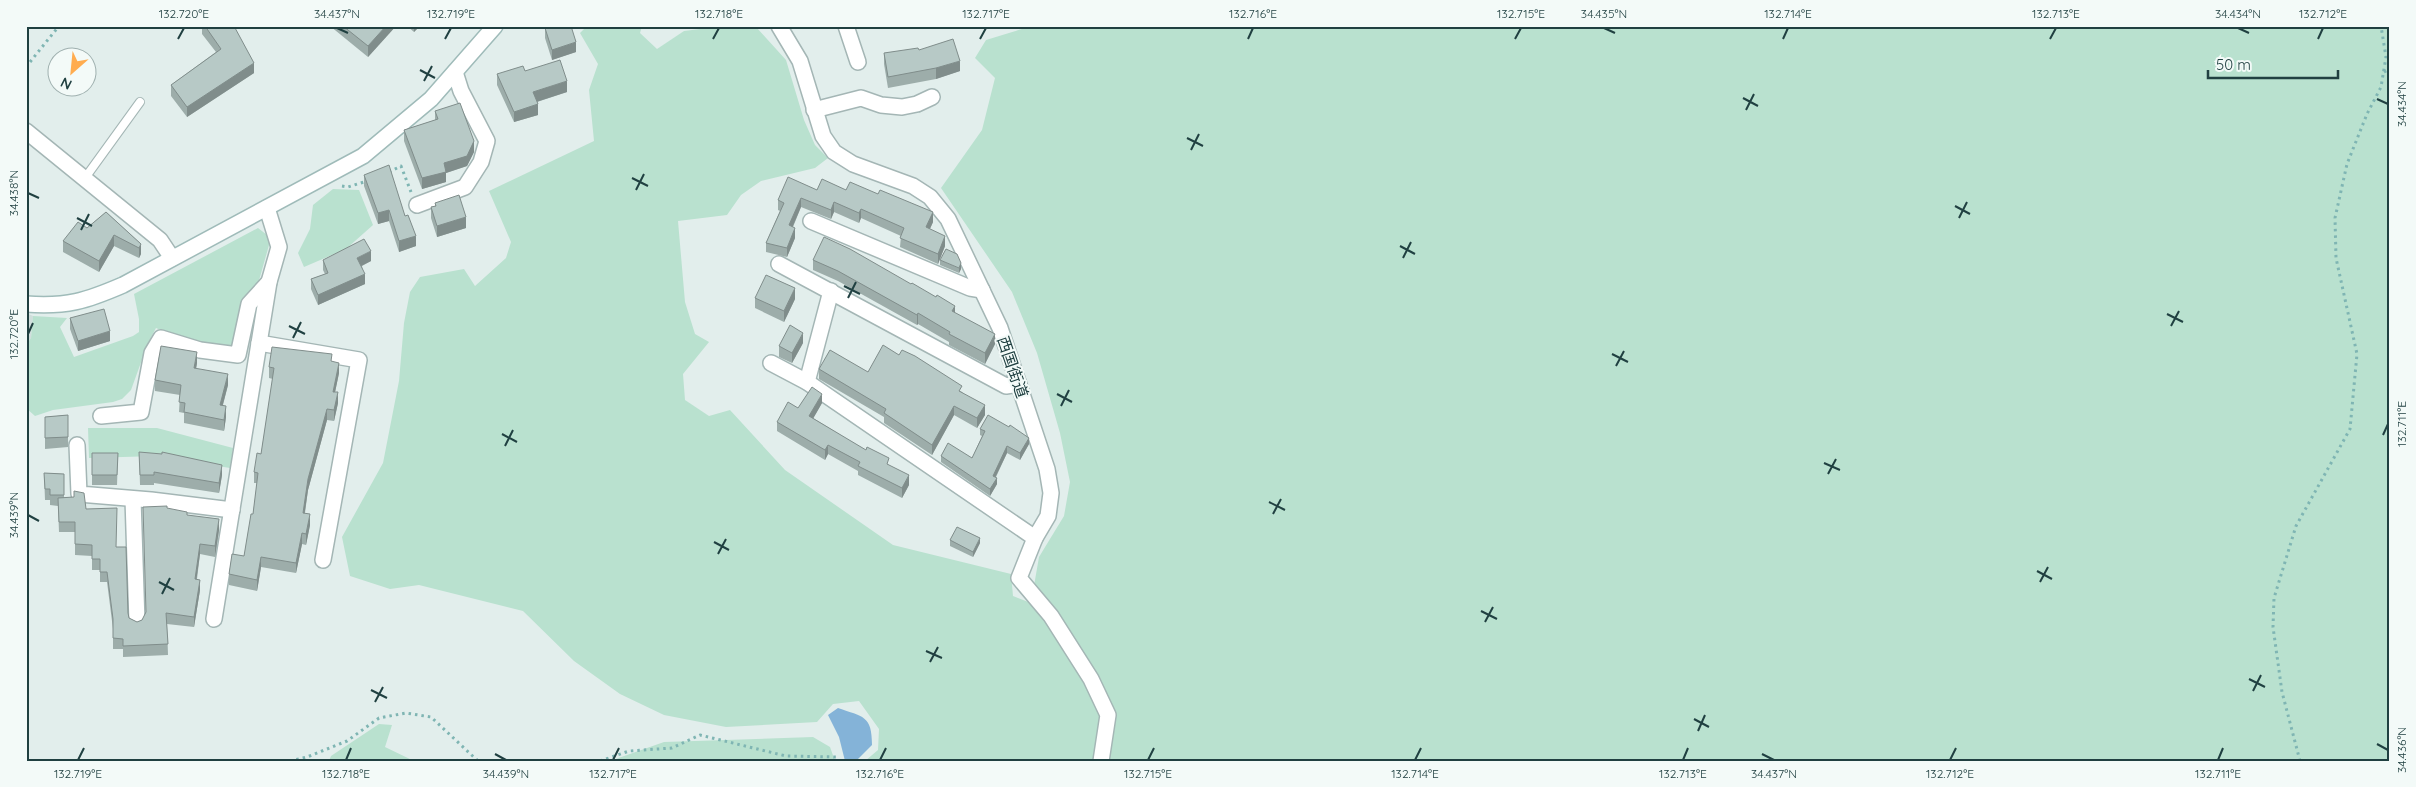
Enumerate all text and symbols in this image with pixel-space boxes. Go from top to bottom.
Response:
text: 132.720°E [159,6,209,21]
text: 34.437°N [314,6,360,21]
text: 132.719°E [427,6,475,21]
text: 132.718°E [695,6,743,21]
text: 132.717°E [962,6,1010,21]
text: 132.716°E [1229,6,1277,21]
text: 132.715°E [1497,6,1545,21]
text: 34.435°N [1581,6,1627,21]
text: 132.714°E [1764,6,1812,21]
text: 132.713°E [2032,6,2080,21]
text: 34.434°N [2215,6,2261,21]
text: 132.712°E [2299,6,2347,21]
north arrow [48,48,98,98]
scale bar [2208,48,2338,80]
text: 50 m [2216,55,2251,74]
text: N [57,73,75,94]
text: 34.434°N [2394,81,2409,127]
text: 34.438°N [6,170,21,216]
text: 132.720°E [6,309,21,359]
street label: 西国街道 [993,333,1033,401]
text: 132.711°E [2394,401,2409,447]
text: 34.439°N [6,492,21,538]
text: 34.436°N [2394,727,2409,773]
text: 132.719°E [54,766,102,781]
text: 132.718°E [322,766,370,781]
text: 34.439°N [483,766,529,781]
text: 132.717°E [589,766,637,781]
text: 132.716°E [856,766,904,781]
text: 132.715°E [1124,766,1172,781]
text: 132.714°E [1391,766,1439,781]
text: 132.713°E [1659,766,1707,781]
text: 34.437°N [1751,766,1797,781]
text: 132.712°E [1926,766,1974,781]
text: 132.711°E [2195,766,2241,781]

